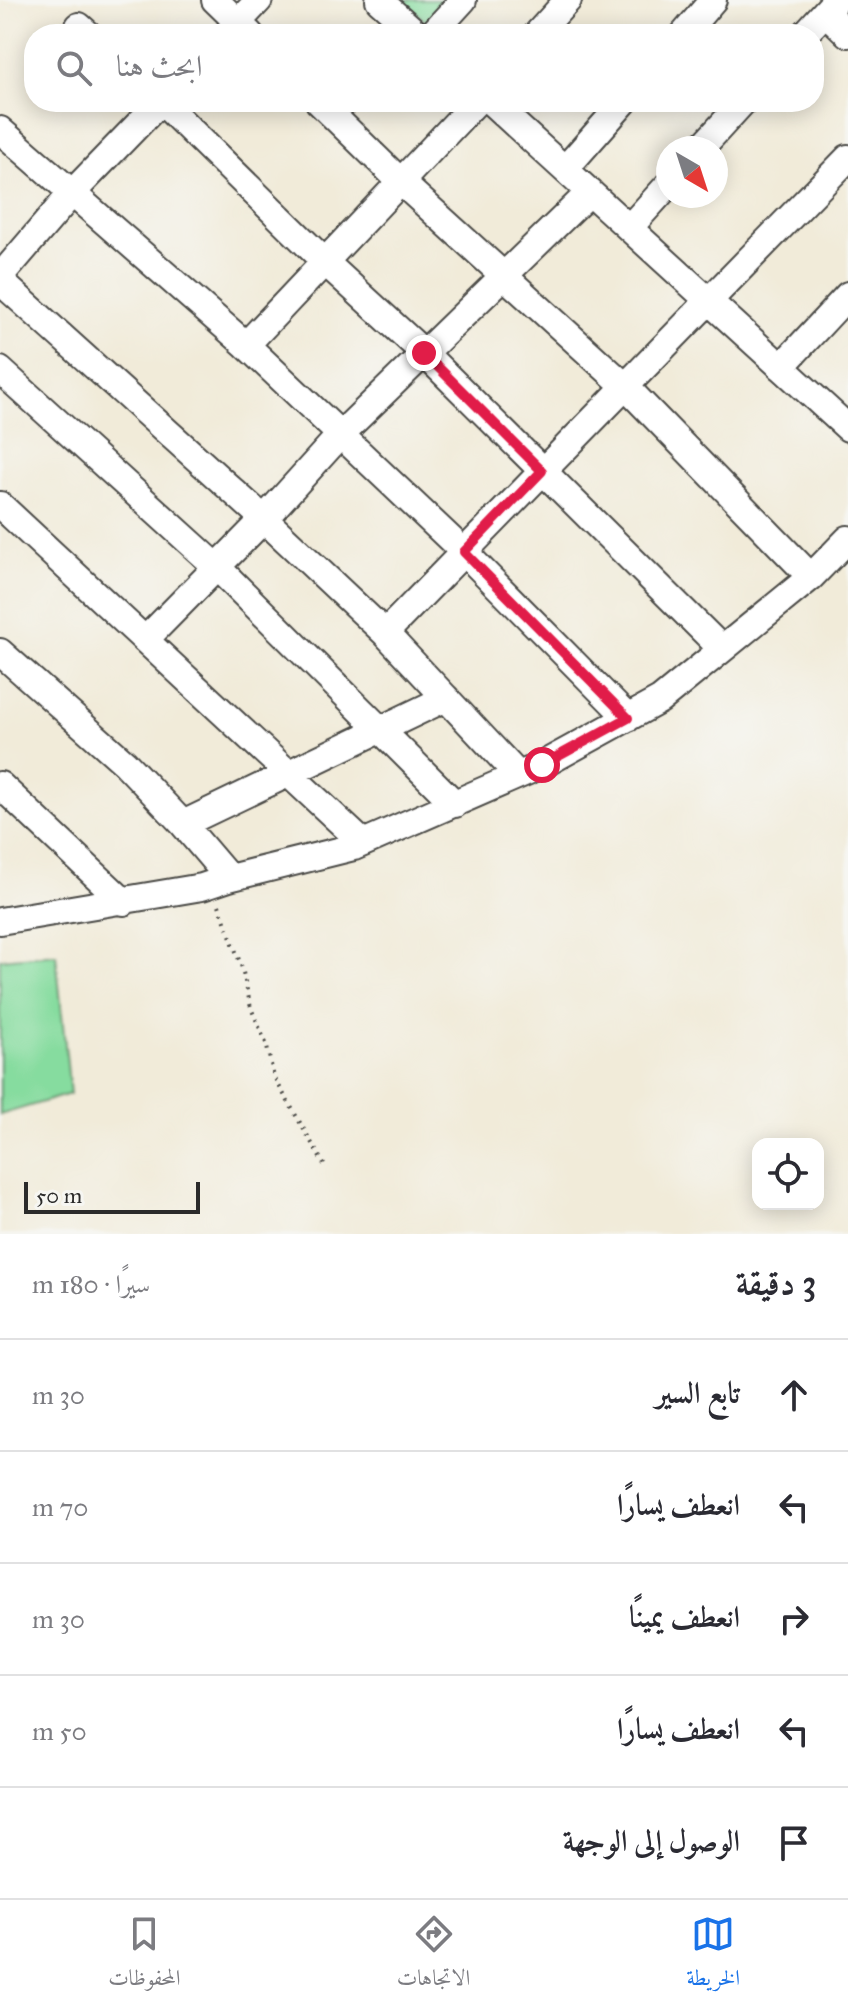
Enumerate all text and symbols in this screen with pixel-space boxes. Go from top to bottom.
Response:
search box [24,24,824,112]
icon: search [52,46,96,90]
text: ابحث هنا [116,48,202,84]
north arrow [656,136,728,208]
route end [406,335,442,371]
route start [524,747,560,783]
map controls [752,1138,824,1210]
button: locate [752,1138,824,1210]
scale bar [24,1178,200,1214]
text: 50 m [36,1182,82,1209]
text: 3 دقيقة [736,1262,816,1303]
text: سيرًا · 180 m [32,1268,150,1300]
icon: ahead [772,1373,816,1417]
text: تابع السير [655,1375,740,1411]
text: 30 m [32,1379,85,1411]
icon: left [772,1485,816,1529]
text: انعطف يسارًا [617,1487,740,1523]
text: 70 m [32,1491,88,1523]
icon: right [772,1597,816,1641]
text: انعطف يمينًا [629,1599,740,1635]
text: 30 m [32,1603,85,1635]
icon: left [772,1709,816,1753]
text: انعطف يسارًا [617,1711,740,1747]
text: 50 m [32,1715,87,1747]
icon: arrive [772,1821,816,1865]
text: الوصول إلى الوجهة [563,1823,740,1859]
tab: المحفوظات [108,1912,181,1999]
tab: الاتجاهات [397,1912,470,1999]
tab: الخريطة [686,1912,740,1999]

